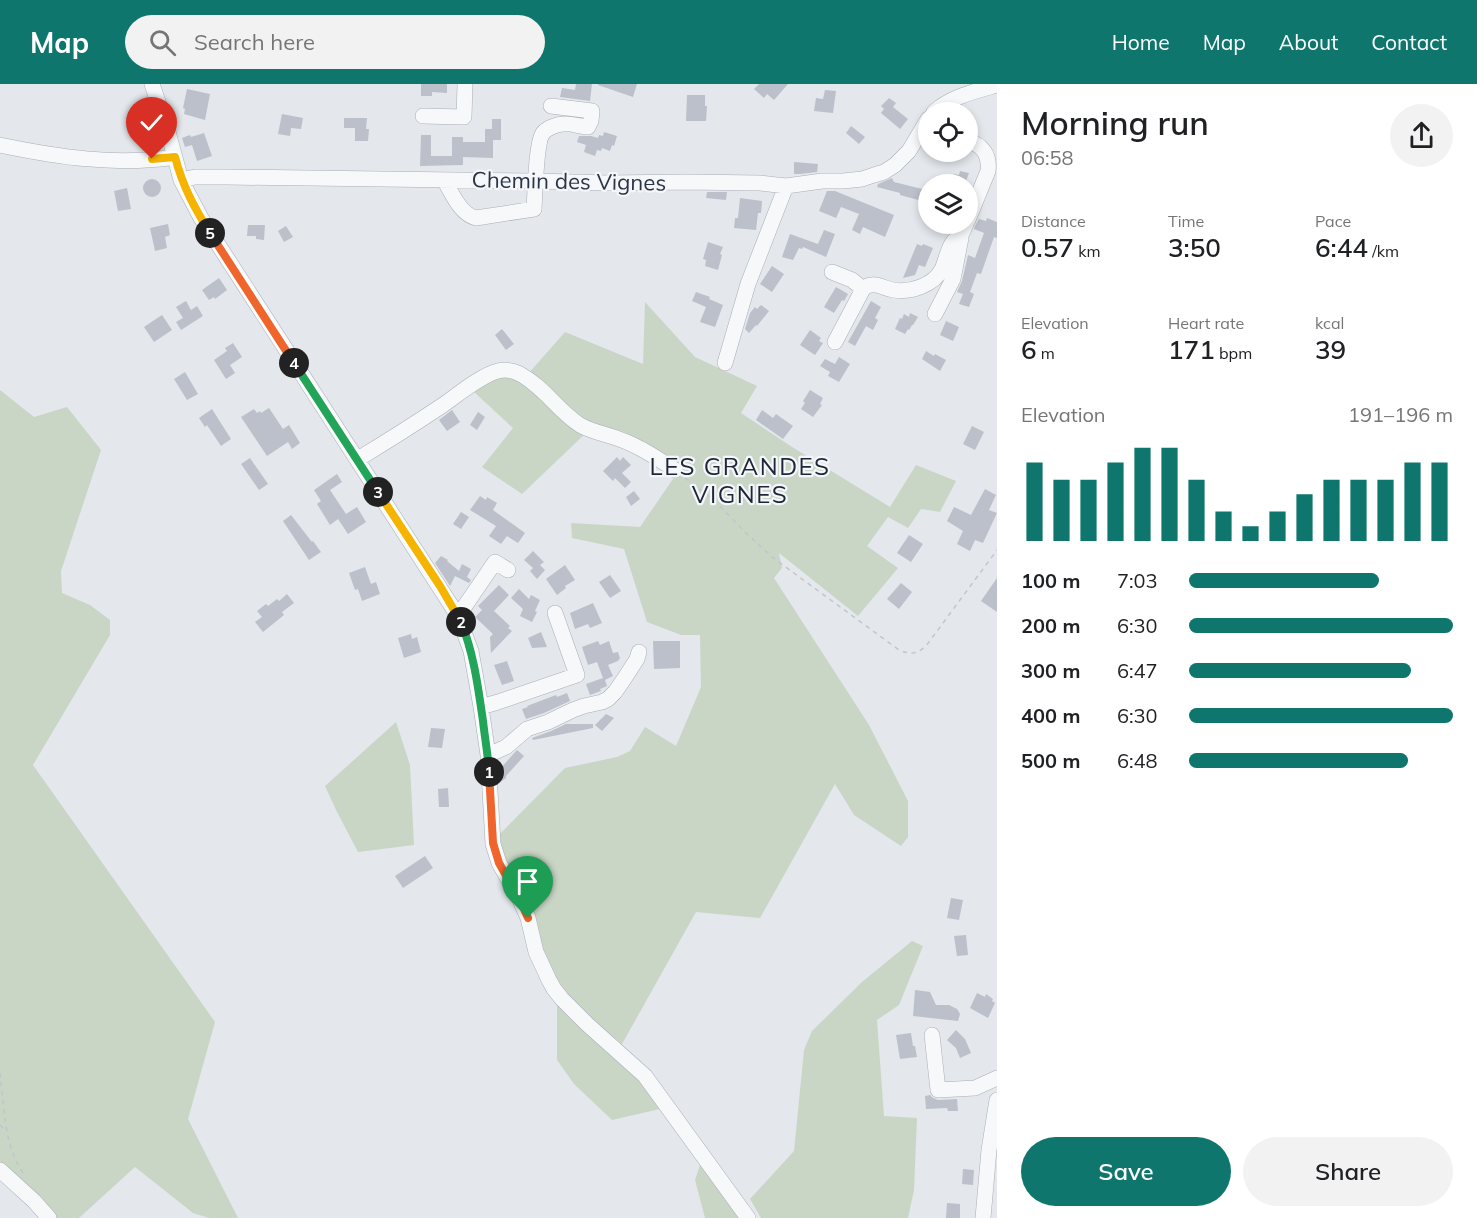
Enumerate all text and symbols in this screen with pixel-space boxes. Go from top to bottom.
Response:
search box [125,15,545,69]
text: Map [30,25,89,60]
icon: search [146,26,179,59]
text: Search here [194,28,315,56]
text: Home [1112,29,1170,55]
text: Map [1203,29,1246,55]
text: About [1279,29,1338,55]
text: Contact [1371,29,1447,55]
pin [126,97,177,159]
map controls [918,102,978,234]
button: locate [918,102,978,162]
text: Morning run [1021,102,1209,143]
button: share [1390,104,1453,167]
icon: check [135,106,168,139]
text: 06:58 [1021,145,1074,170]
street label: Chemin des Vignes [471,165,667,197]
button: layers [918,174,978,234]
text: Distance [1021,211,1086,231]
text: Time [1168,211,1204,231]
text: Pace [1315,211,1351,231]
pin: 5 [195,218,225,248]
text: 5 [205,223,215,243]
text: 0.57 [1021,231,1074,264]
text: 3:50 [1168,231,1221,264]
text: 6:44 [1315,231,1368,264]
text: km [1074,241,1100,261]
text: /km [1368,241,1399,261]
text: Elevation [1021,313,1089,333]
text: Heart rate [1168,313,1244,333]
text: kcal [1315,313,1344,333]
text: 6 [1021,333,1037,366]
text: 171 [1168,333,1215,366]
text: 39 [1315,333,1346,366]
text: m [1037,343,1055,363]
text: bpm [1215,343,1252,363]
pin: 4 [279,348,309,378]
text: 4 [289,353,299,373]
text: Elevation [1021,402,1106,427]
text: 191–196 m [1348,402,1453,427]
district label: LES GRANDES VIGNES [650,451,830,509]
pin: 3 [363,477,393,507]
text: 3 [373,482,383,502]
text: 100 m [1021,568,1080,593]
text: 7:03 [1117,568,1158,593]
pin: 2 [446,607,476,637]
text: 2 [456,612,466,632]
text: 200 m [1021,613,1080,638]
text: 6:30 [1117,613,1158,638]
text: 300 m [1021,658,1080,683]
text: 6:47 [1117,658,1158,683]
text: 400 m [1021,703,1080,728]
text: 6:30 [1117,703,1158,728]
text: 500 m [1021,748,1080,773]
text: 6:48 [1117,748,1158,773]
pin: 1 [474,757,504,787]
text: 1 [484,762,494,782]
pin [502,856,553,918]
icon: arrive [511,865,544,898]
button: Save [1021,1137,1231,1206]
button: Share [1243,1137,1453,1206]

